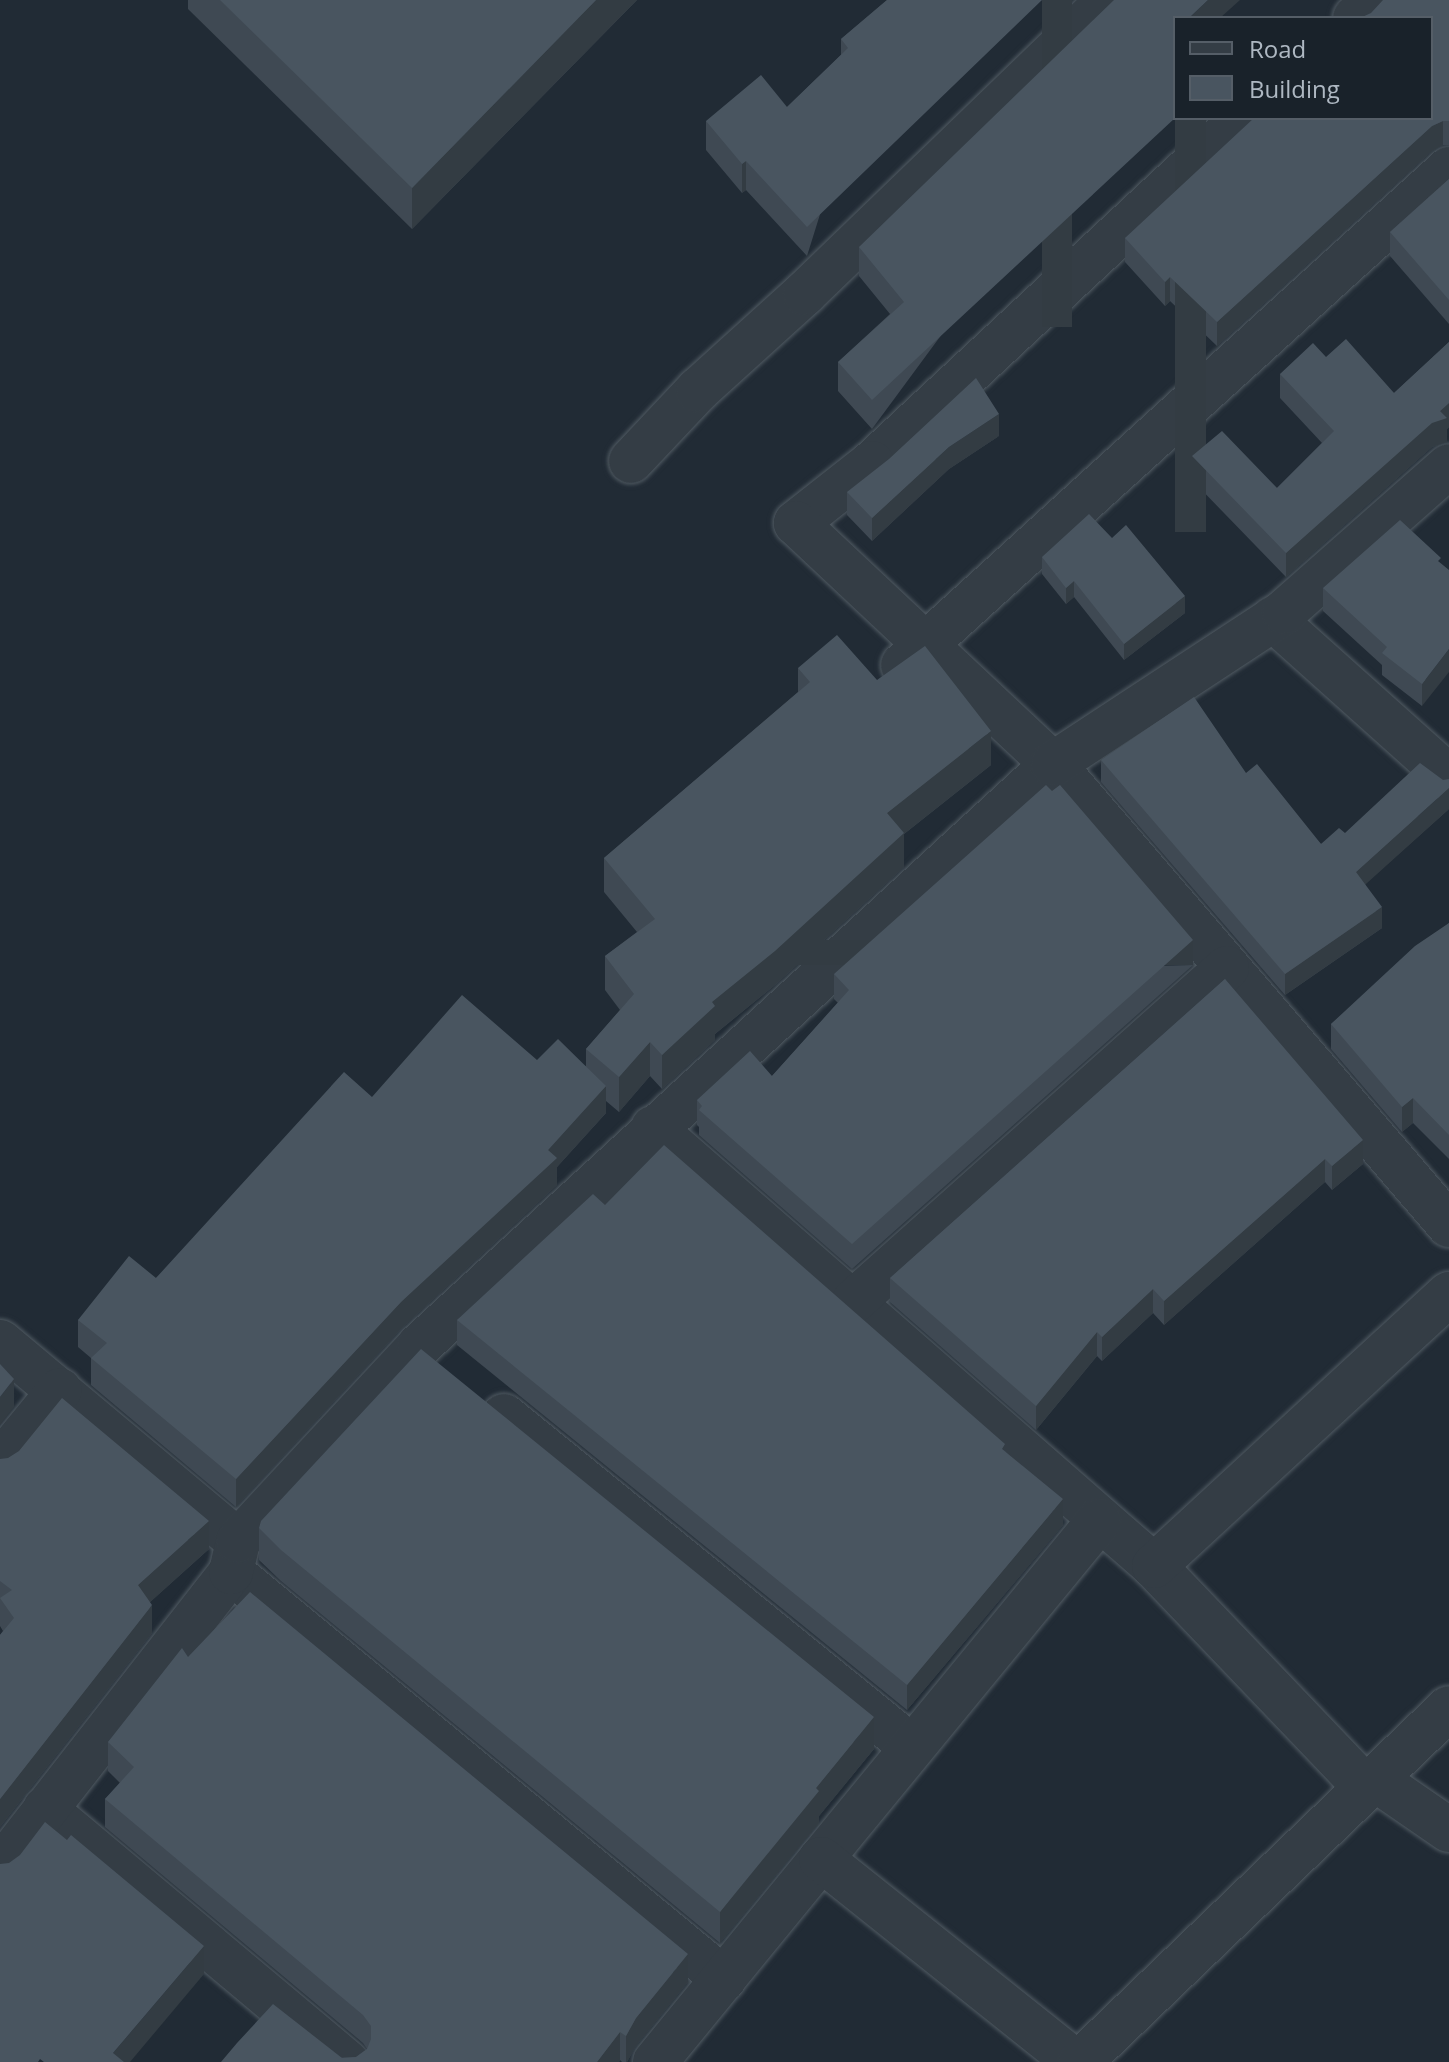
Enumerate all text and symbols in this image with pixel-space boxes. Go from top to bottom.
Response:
legend [1173,16,1433,120]
text: Road [1249,32,1306,65]
text: Building [1249,72,1340,105]

